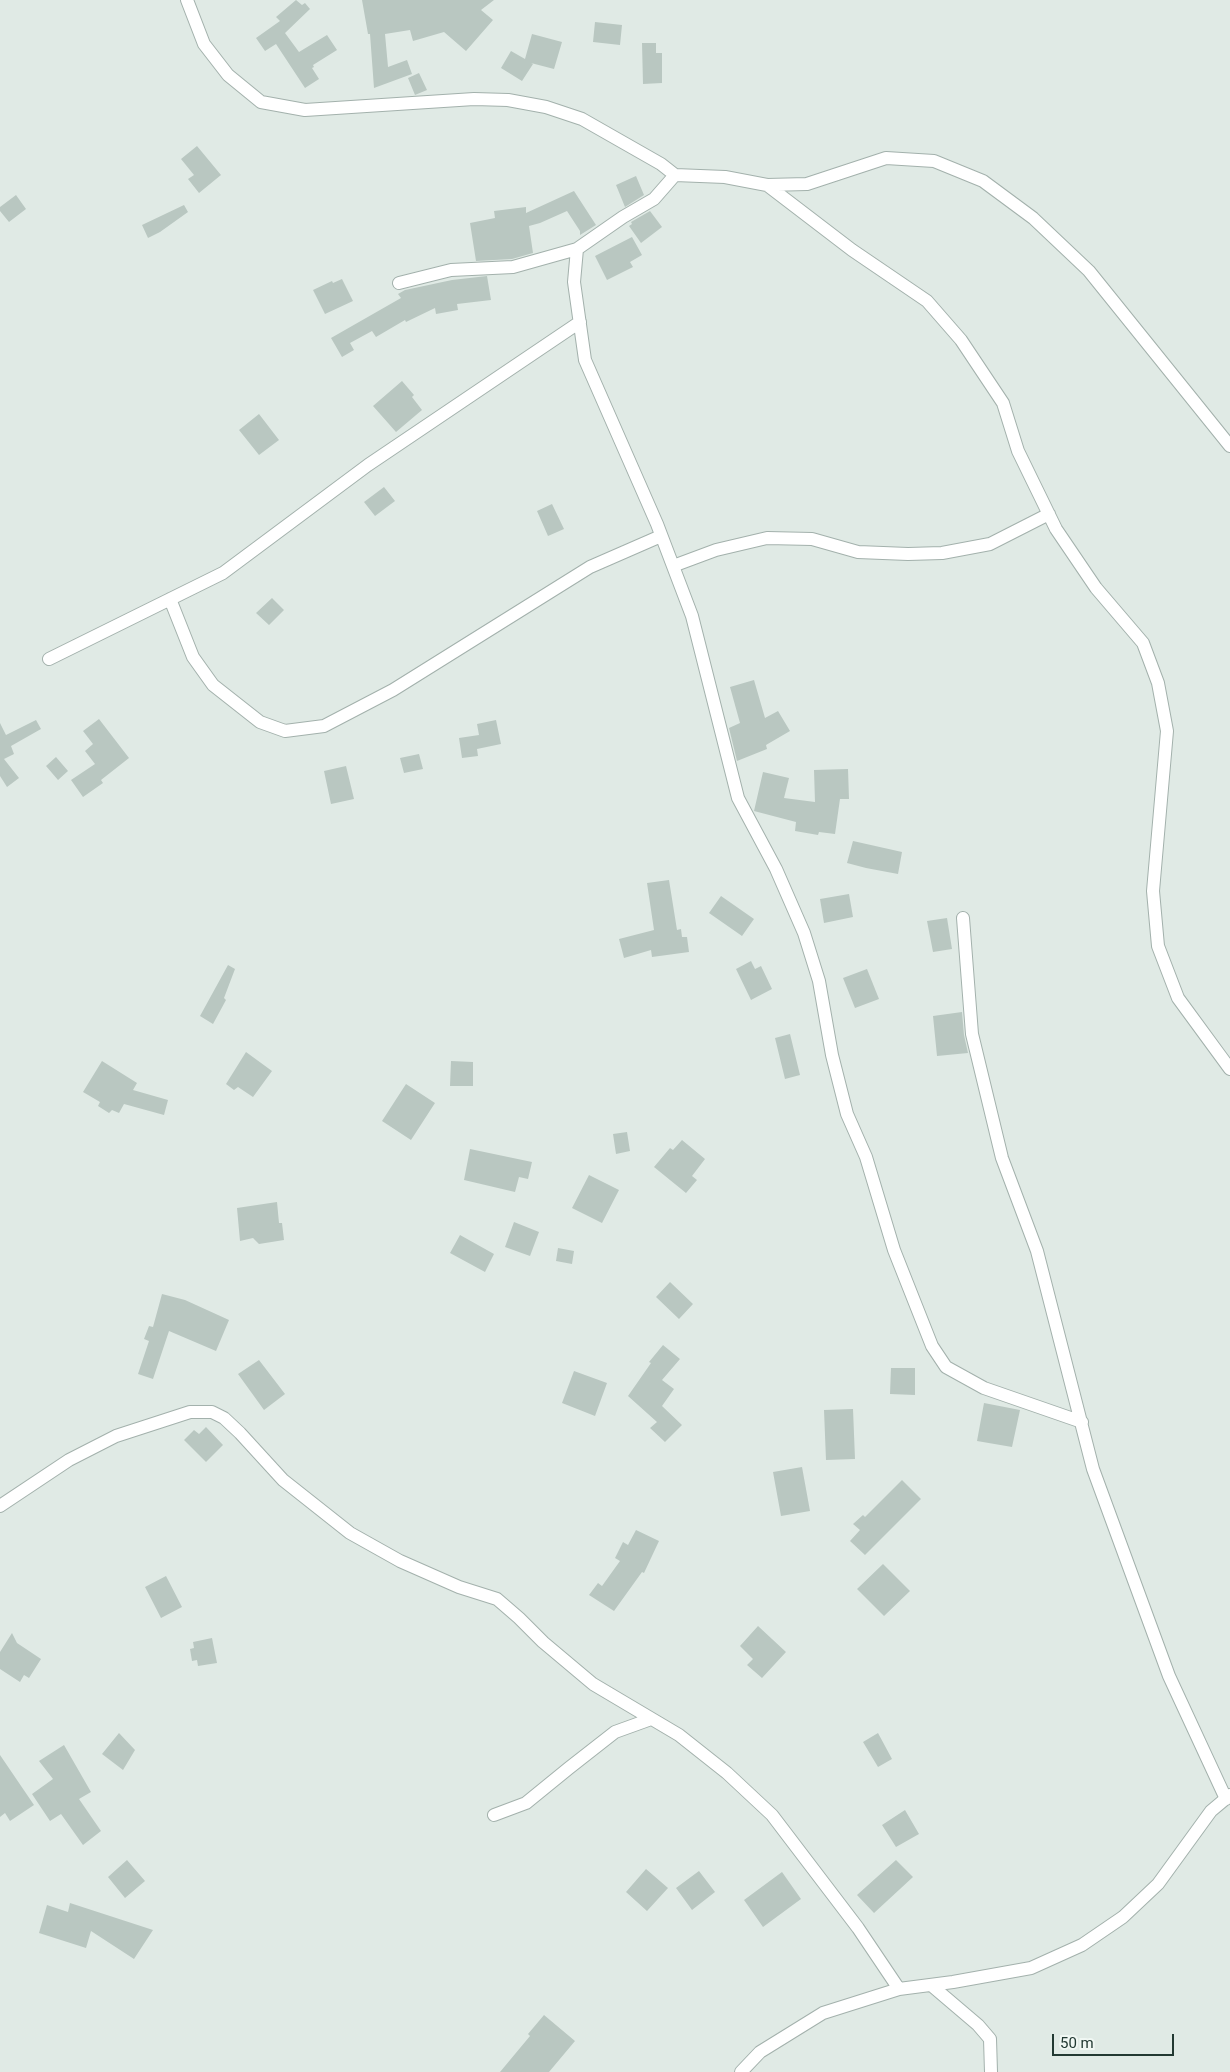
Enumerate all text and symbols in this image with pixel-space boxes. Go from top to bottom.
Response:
scale bar [1055,2024,1178,2056]
text: 50 m [1060,2034,1094,2052]

